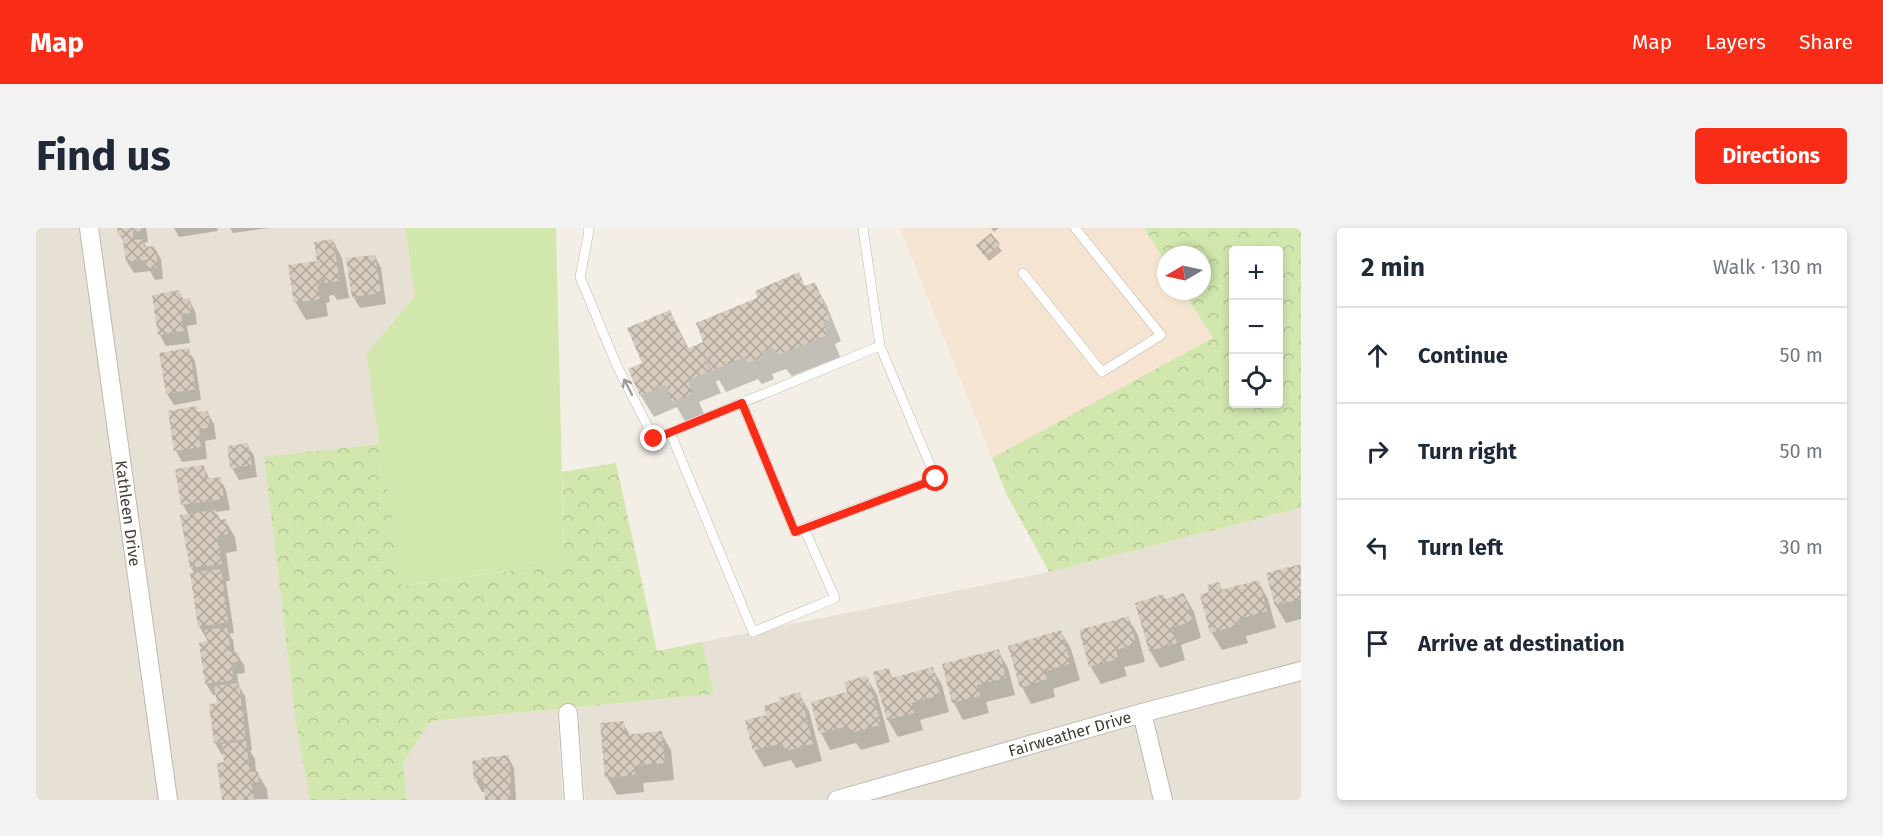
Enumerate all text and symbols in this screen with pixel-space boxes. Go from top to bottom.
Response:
text: Map [30,26,84,59]
text: Map [1632,29,1672,55]
text: Layers [1705,29,1766,55]
text: Share [1799,29,1853,55]
button: Directions [1695,128,1847,184]
text: Find us [36,131,171,181]
north arrow [1157,246,1211,300]
map controls [1229,246,1283,408]
button: + [1229,246,1283,300]
text: 2 min [1361,252,1425,283]
text: Walk · 130 m [1713,255,1823,279]
button: − [1229,300,1283,354]
icon: ahead [1361,339,1394,372]
text: Continue [1418,342,1508,369]
text: 50 m [1779,343,1823,367]
button: locate [1229,354,1283,408]
one-way arrow [621,378,633,396]
route end [640,425,666,451]
icon: right [1361,435,1394,468]
text: Turn right [1418,438,1517,465]
text: 50 m [1779,439,1823,463]
street label: Kathleen Drive [112,459,145,567]
route start [922,465,948,491]
icon: left [1361,531,1394,564]
text: Turn left [1418,534,1503,561]
text: 30 m [1779,535,1823,559]
icon: arrive [1361,627,1394,660]
text: Arrive at destination [1418,630,1625,657]
street label: Fairweather Drive [1006,707,1133,760]

